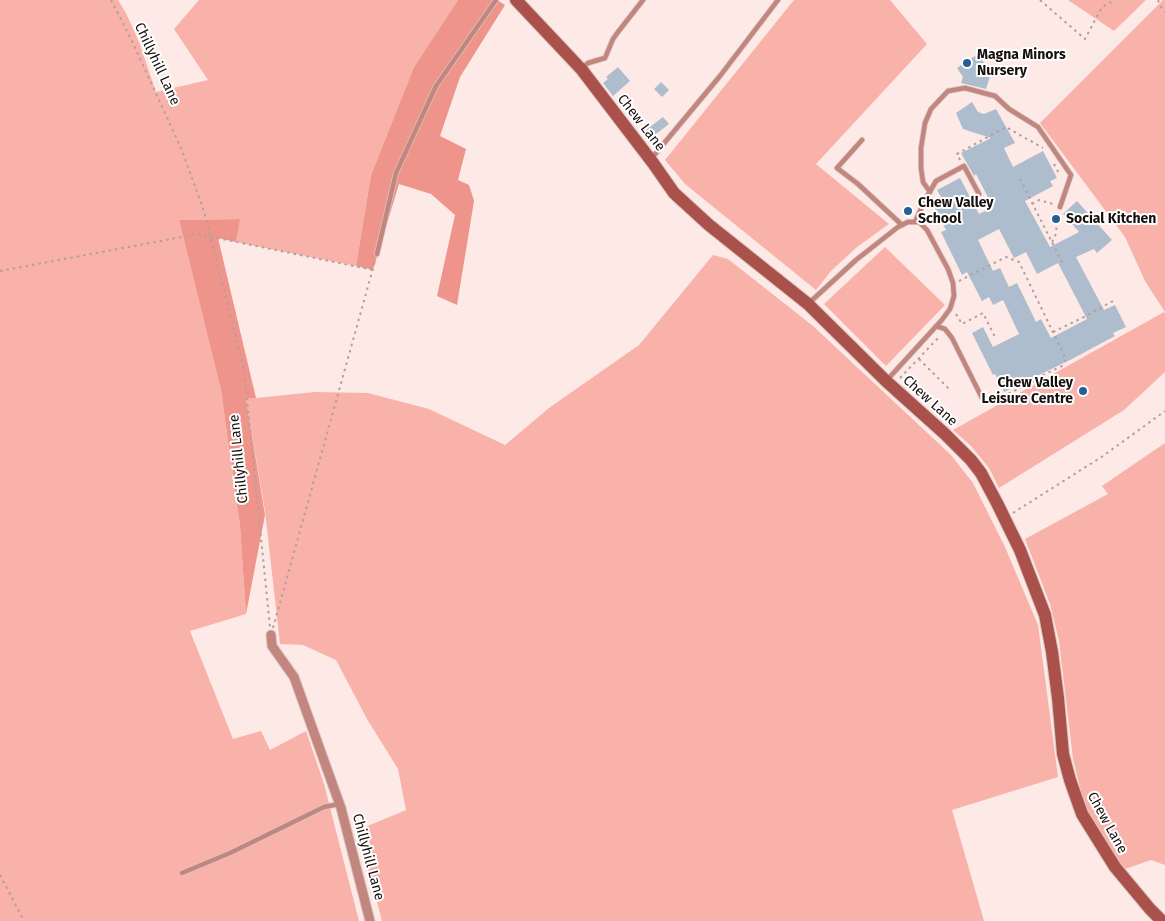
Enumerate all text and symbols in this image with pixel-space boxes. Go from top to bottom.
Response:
street label: Chillyhill Lane [131,20,183,108]
place label: Magna Minors Nursery [977,47,1066,80]
marker: Magna Minors Nursery [961,57,973,69]
street label: Chew Lane [614,91,668,155]
place label: Chew Valley School [918,195,994,228]
marker: Chew Valley School [902,205,914,217]
place label: Social Kitchen [1066,211,1156,227]
marker: Social Kitchen [1050,213,1062,225]
street label: Chew Lane [899,372,961,430]
place label: Chew Valley Leisure Centre [982,375,1073,408]
marker: Chew Valley Leisure Centre [1077,385,1089,397]
street label: Chillyhill Lane [226,414,252,504]
street label: Chew Lane [1083,789,1131,857]
street label: Chillyhill Lane [348,812,388,902]

